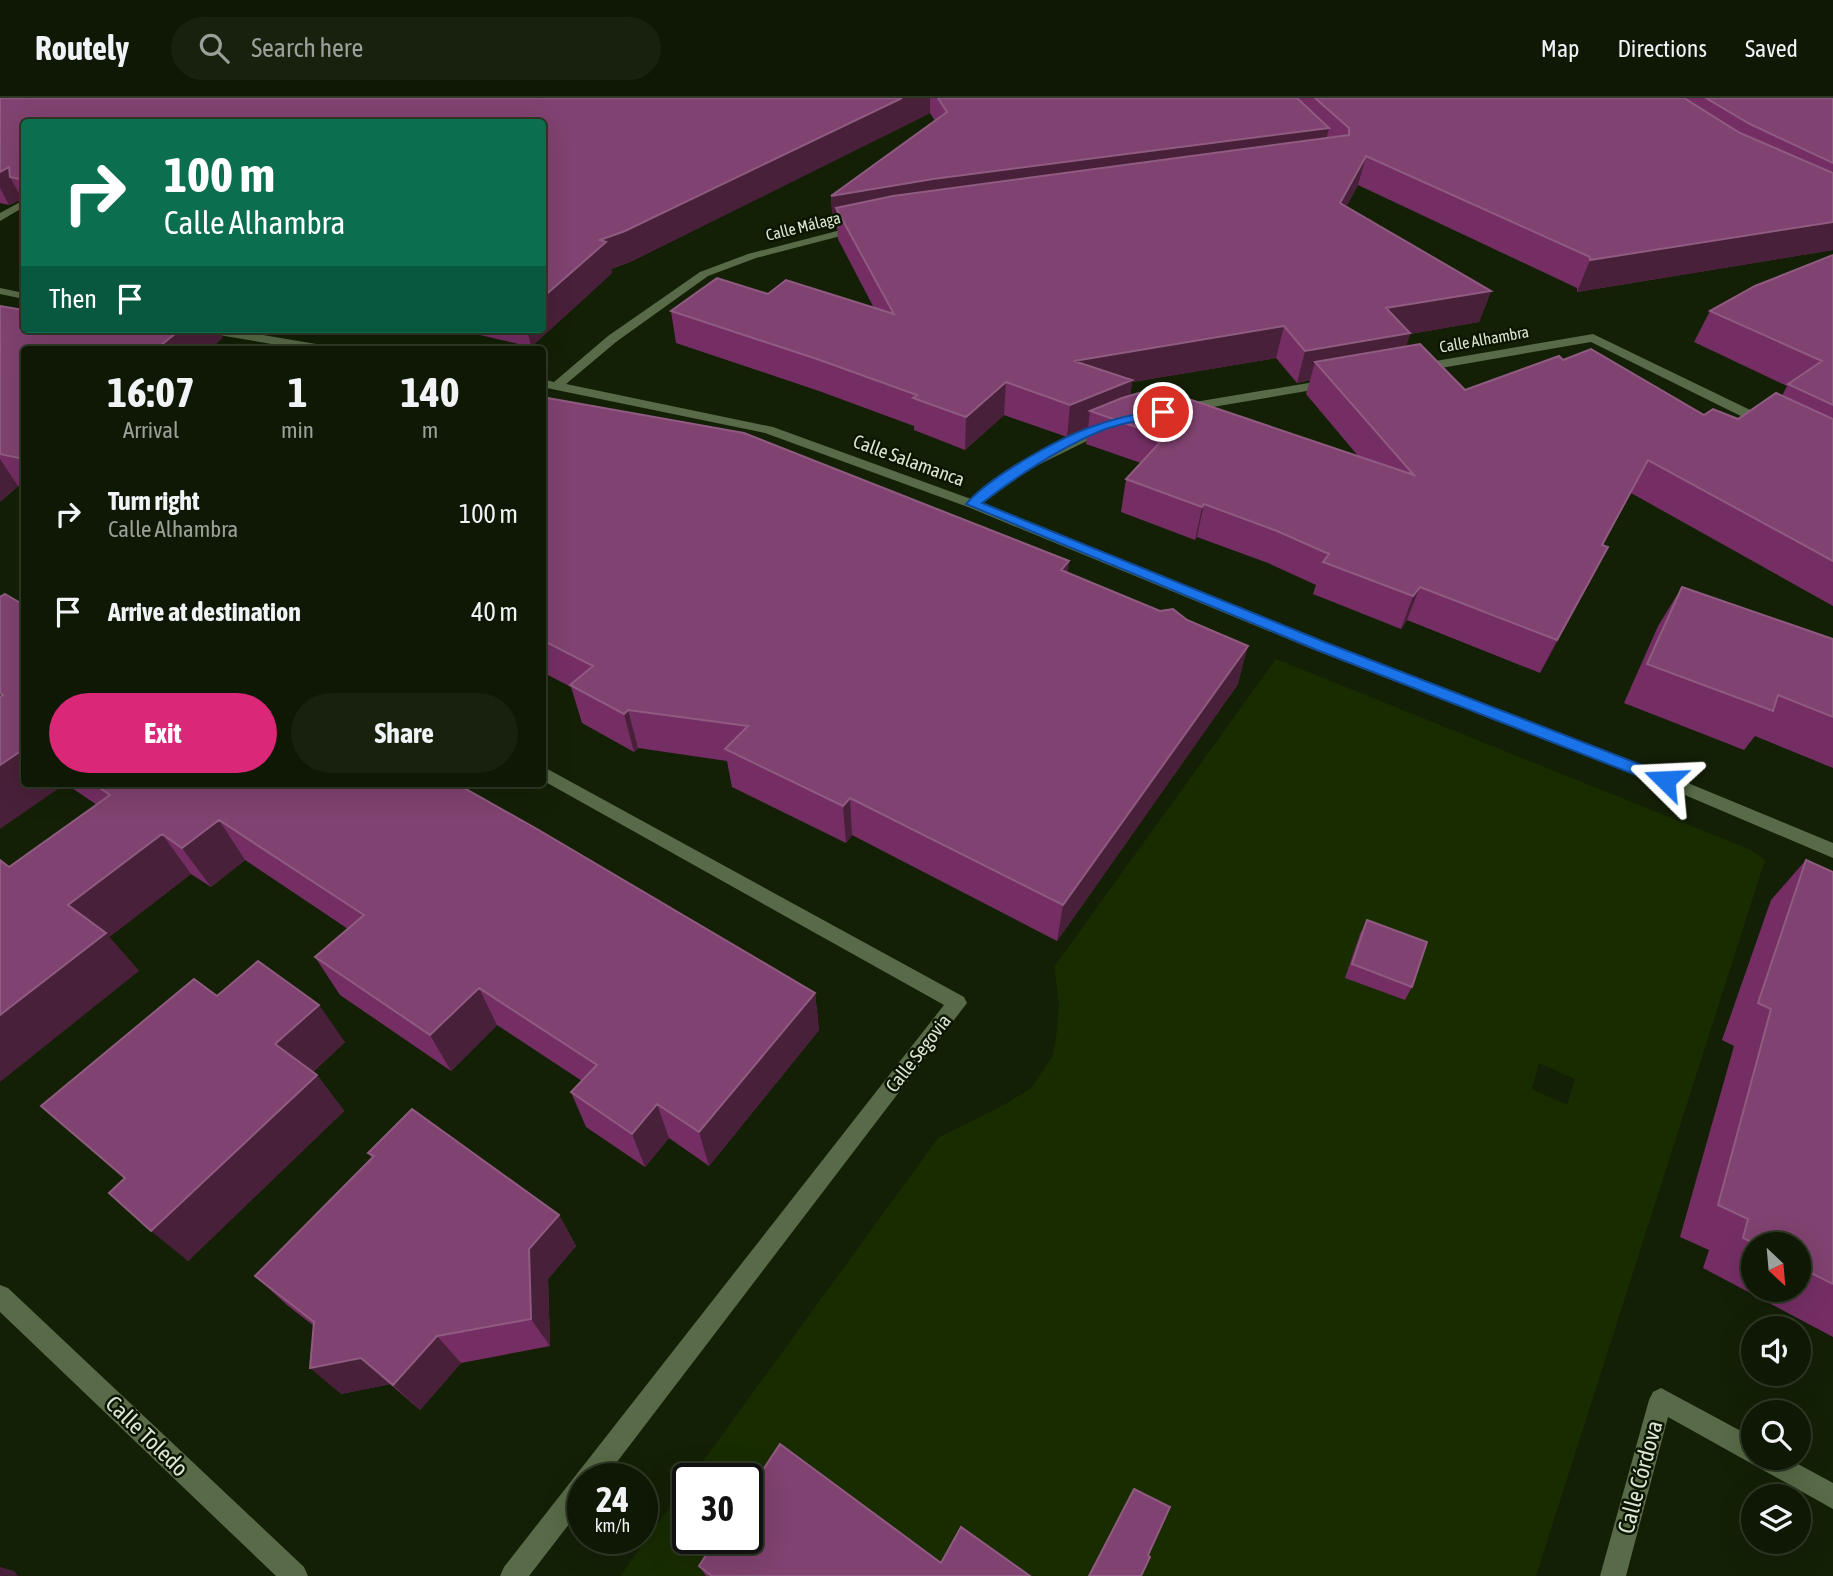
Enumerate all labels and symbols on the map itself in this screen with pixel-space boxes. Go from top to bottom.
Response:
street label: Calle Málaga [764,208,842,245]
street label: Calle Alhambra [1438,322,1530,356]
pin [1133,382,1193,442]
street label: Calle Salamanca [850,430,968,490]
position arrow [1628,743,1702,817]
street label: Calle Segovia [881,1010,955,1096]
north arrow [1741,1232,1811,1302]
street label: Calle Toledo [101,1391,193,1481]
street label: Calle Córdova [1612,1418,1668,1536]
speed limit sign: 30 [672,1463,763,1554]

